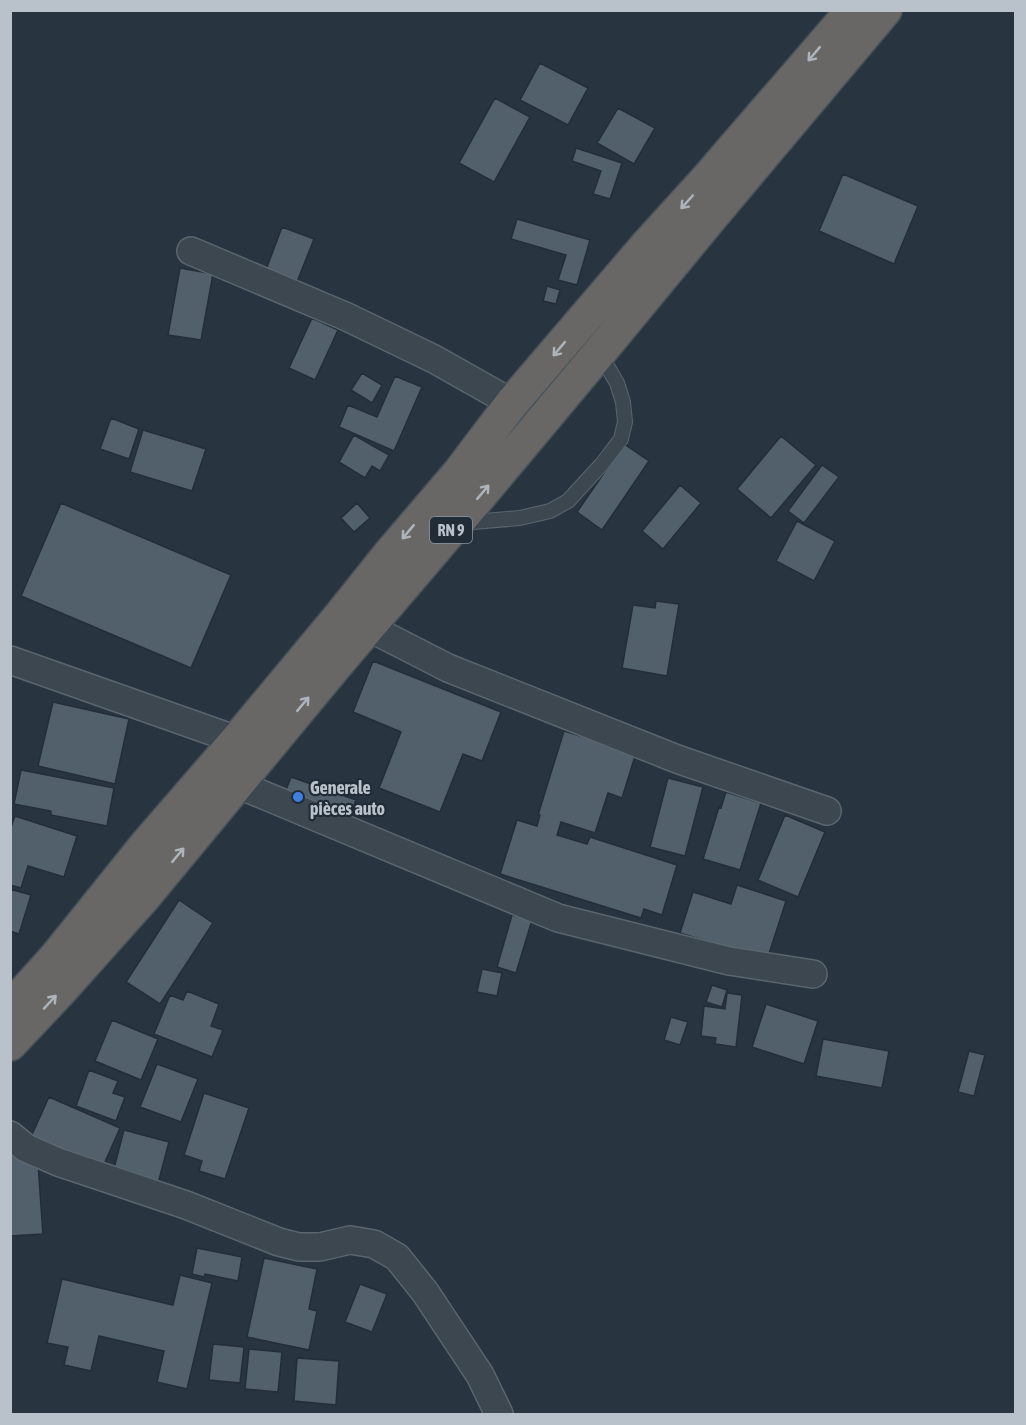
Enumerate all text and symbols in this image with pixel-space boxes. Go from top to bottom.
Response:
one-way arrow [808,46,821,62]
one-way arrow [680,194,694,209]
one-way arrow [552,341,565,357]
one-way arrow [476,485,490,500]
road number: RN 9 [430,517,472,543]
one-way arrow [402,524,415,540]
one-way arrow [296,697,309,713]
place label: Generale pièces auto [310,777,385,819]
marker: Generale pièces auto [291,790,305,804]
one-way arrow [172,847,185,863]
one-way arrow [43,994,58,1009]

